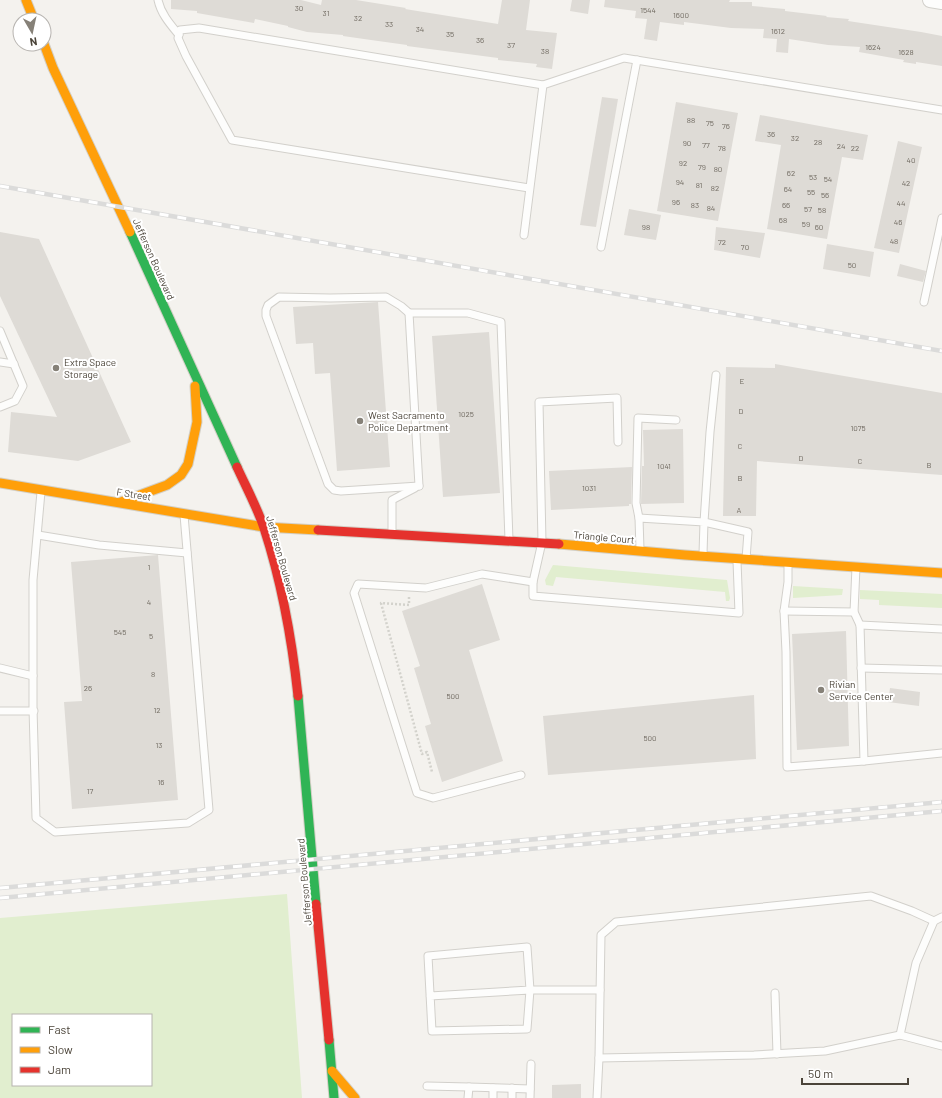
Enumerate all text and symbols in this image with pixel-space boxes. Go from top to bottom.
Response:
house number: 30 [295,3,303,13]
house number: 1544 [640,5,656,15]
house number: 31 [323,8,330,18]
house number: 1600 [673,10,689,20]
north arrow [12,12,52,52]
house number: 32 [354,13,362,23]
house number: 33 [385,19,393,29]
house number: 34 [416,24,424,34]
house number: 1612 [771,26,785,36]
house number: 35 [446,29,454,39]
text: N [29,35,38,49]
house number: 36 [476,35,484,45]
house number: 37 [507,40,515,50]
house number: 1624 [865,42,881,52]
house number: 38 [541,46,549,56]
house number: 1628 [898,47,914,57]
house number: 88 [687,115,695,125]
house number: 75 [706,118,714,128]
house number: 76 [722,121,730,131]
house number: 36 [767,129,775,139]
house number: 32 [791,133,799,143]
house number: 28 [814,137,822,147]
house number: 90 [683,138,691,148]
house number: 77 [702,140,710,150]
house number: 24 [837,141,845,151]
house number: 78 [718,143,726,153]
house number: 22 [851,143,859,153]
house number: 40 [907,155,915,165]
house number: 92 [679,158,687,168]
house number: 79 [698,162,706,172]
house number: 80 [714,164,722,174]
house number: 62 [787,168,795,178]
house number: 53 [809,172,817,182]
house number: 54 [824,174,832,184]
house number: 94 [676,177,684,187]
house number: 42 [902,178,910,188]
house number: 81 [696,180,703,190]
house number: 82 [711,183,719,193]
house number: 64 [784,184,792,194]
house number: 55 [807,187,815,197]
house number: 56 [821,190,829,200]
house number: 96 [672,197,680,207]
house number: 44 [897,198,905,208]
house number: 83 [691,200,699,210]
house number: 66 [782,200,790,210]
house number: 84 [707,203,715,213]
house number: 57 [804,204,812,214]
house number: 58 [818,205,826,215]
house number: 68 [779,215,787,225]
street label: Jefferson Boulevard [131,217,177,301]
house number: 46 [894,217,902,227]
house number: 59 [802,219,810,229]
house number: 98 [642,222,650,232]
house number: 60 [815,222,823,232]
house number: 48 [890,236,898,246]
house number: 72 [718,237,726,247]
house number: 70 [741,242,749,252]
house number: 50 [848,260,856,270]
place label: Extra Space Storage [64,356,116,380]
marker: Extra Space Storage [51,363,61,373]
house number: E [740,376,745,386]
house number: D [739,406,744,416]
place label: West Sacramento Police Department [368,409,449,433]
house number: 1025 [458,409,474,419]
marker: West Sacramento Police Department [355,416,365,426]
house number: 1075 [850,423,866,433]
house number: C [738,441,743,451]
house number: D [799,453,804,463]
house number: C [858,456,863,466]
house number: B [926,460,932,470]
house number: 1041 [657,461,671,471]
house number: B [737,473,743,483]
house number: 1031 [582,483,596,493]
street label: F Street [116,485,153,503]
house number: A [737,505,742,515]
street label: Jefferson Boulevard [264,514,300,602]
street label: Triangle Court [573,528,635,546]
house number: 1 [148,562,151,572]
house number: 4 [147,597,151,607]
house number: 545 [114,627,126,637]
house number: 5 [149,631,153,641]
house number: 8 [151,669,155,679]
place label: Rivian Service Center [829,678,893,702]
house number: 26 [84,683,92,693]
marker: Rivian Service Center [816,685,826,695]
house number: 500 [446,691,460,701]
house number: 12 [153,705,161,715]
house number: 500 [643,733,657,743]
house number: 13 [156,740,162,750]
house number: 16 [158,777,164,787]
house number: 17 [87,786,94,796]
street label: Jefferson Boulevard [294,838,314,926]
legend [12,1014,152,1086]
text: Fast [48,1022,71,1036]
text: Slow [48,1042,73,1056]
scale bar [802,1060,908,1086]
text: Jam [48,1062,71,1076]
text: 50 m [808,1066,833,1080]

